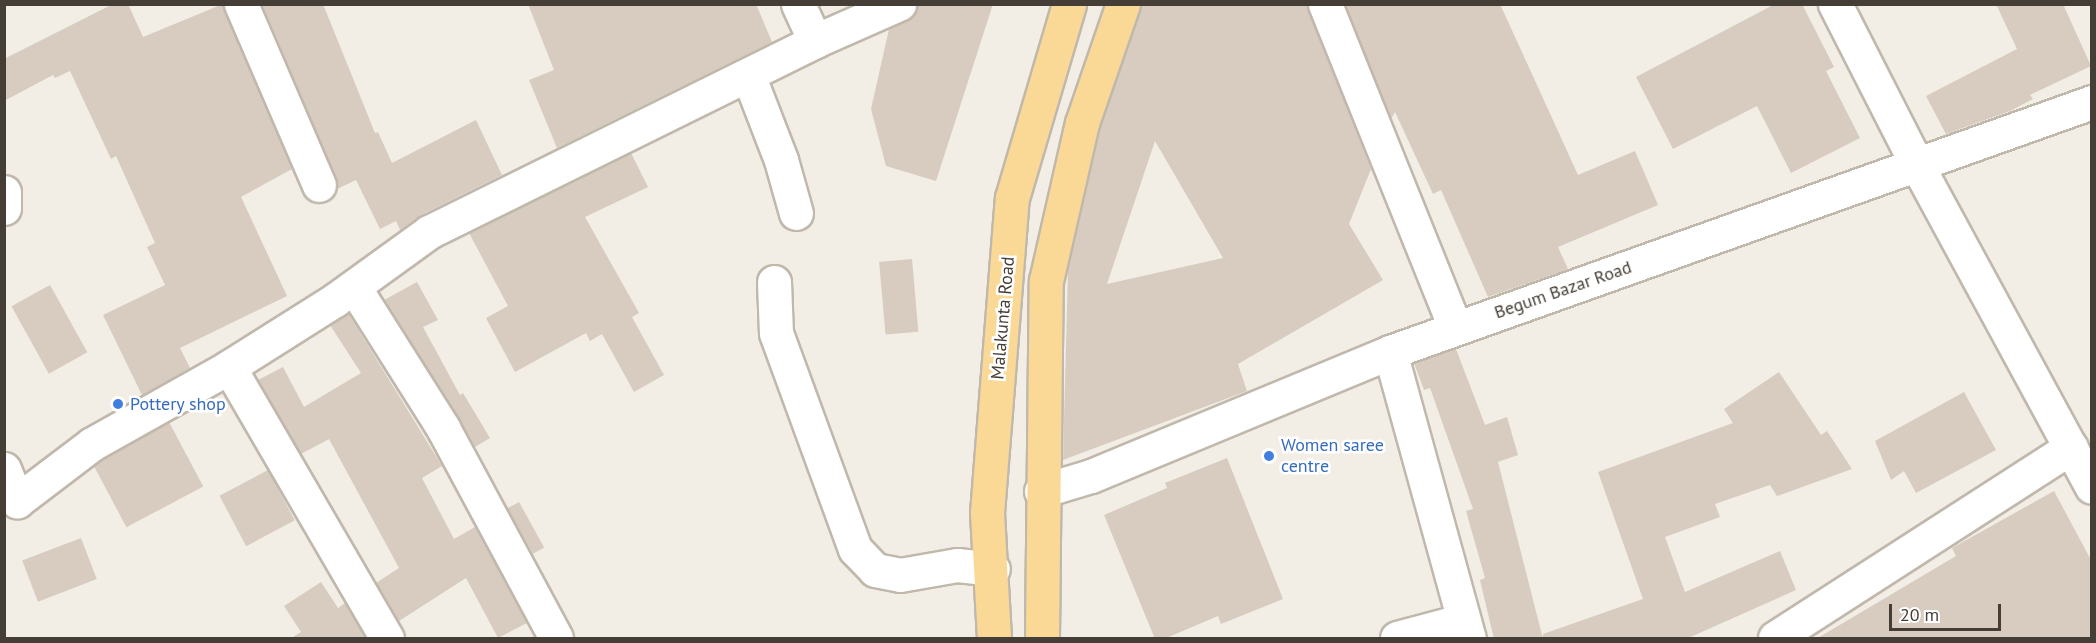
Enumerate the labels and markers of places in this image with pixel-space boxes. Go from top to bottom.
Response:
place label: Pottery shop [130,393,226,415]
marker: Pottery shop [111,397,125,411]
place label: Women saree centre [1281,435,1384,478]
marker: Women saree centre [1262,449,1276,463]

